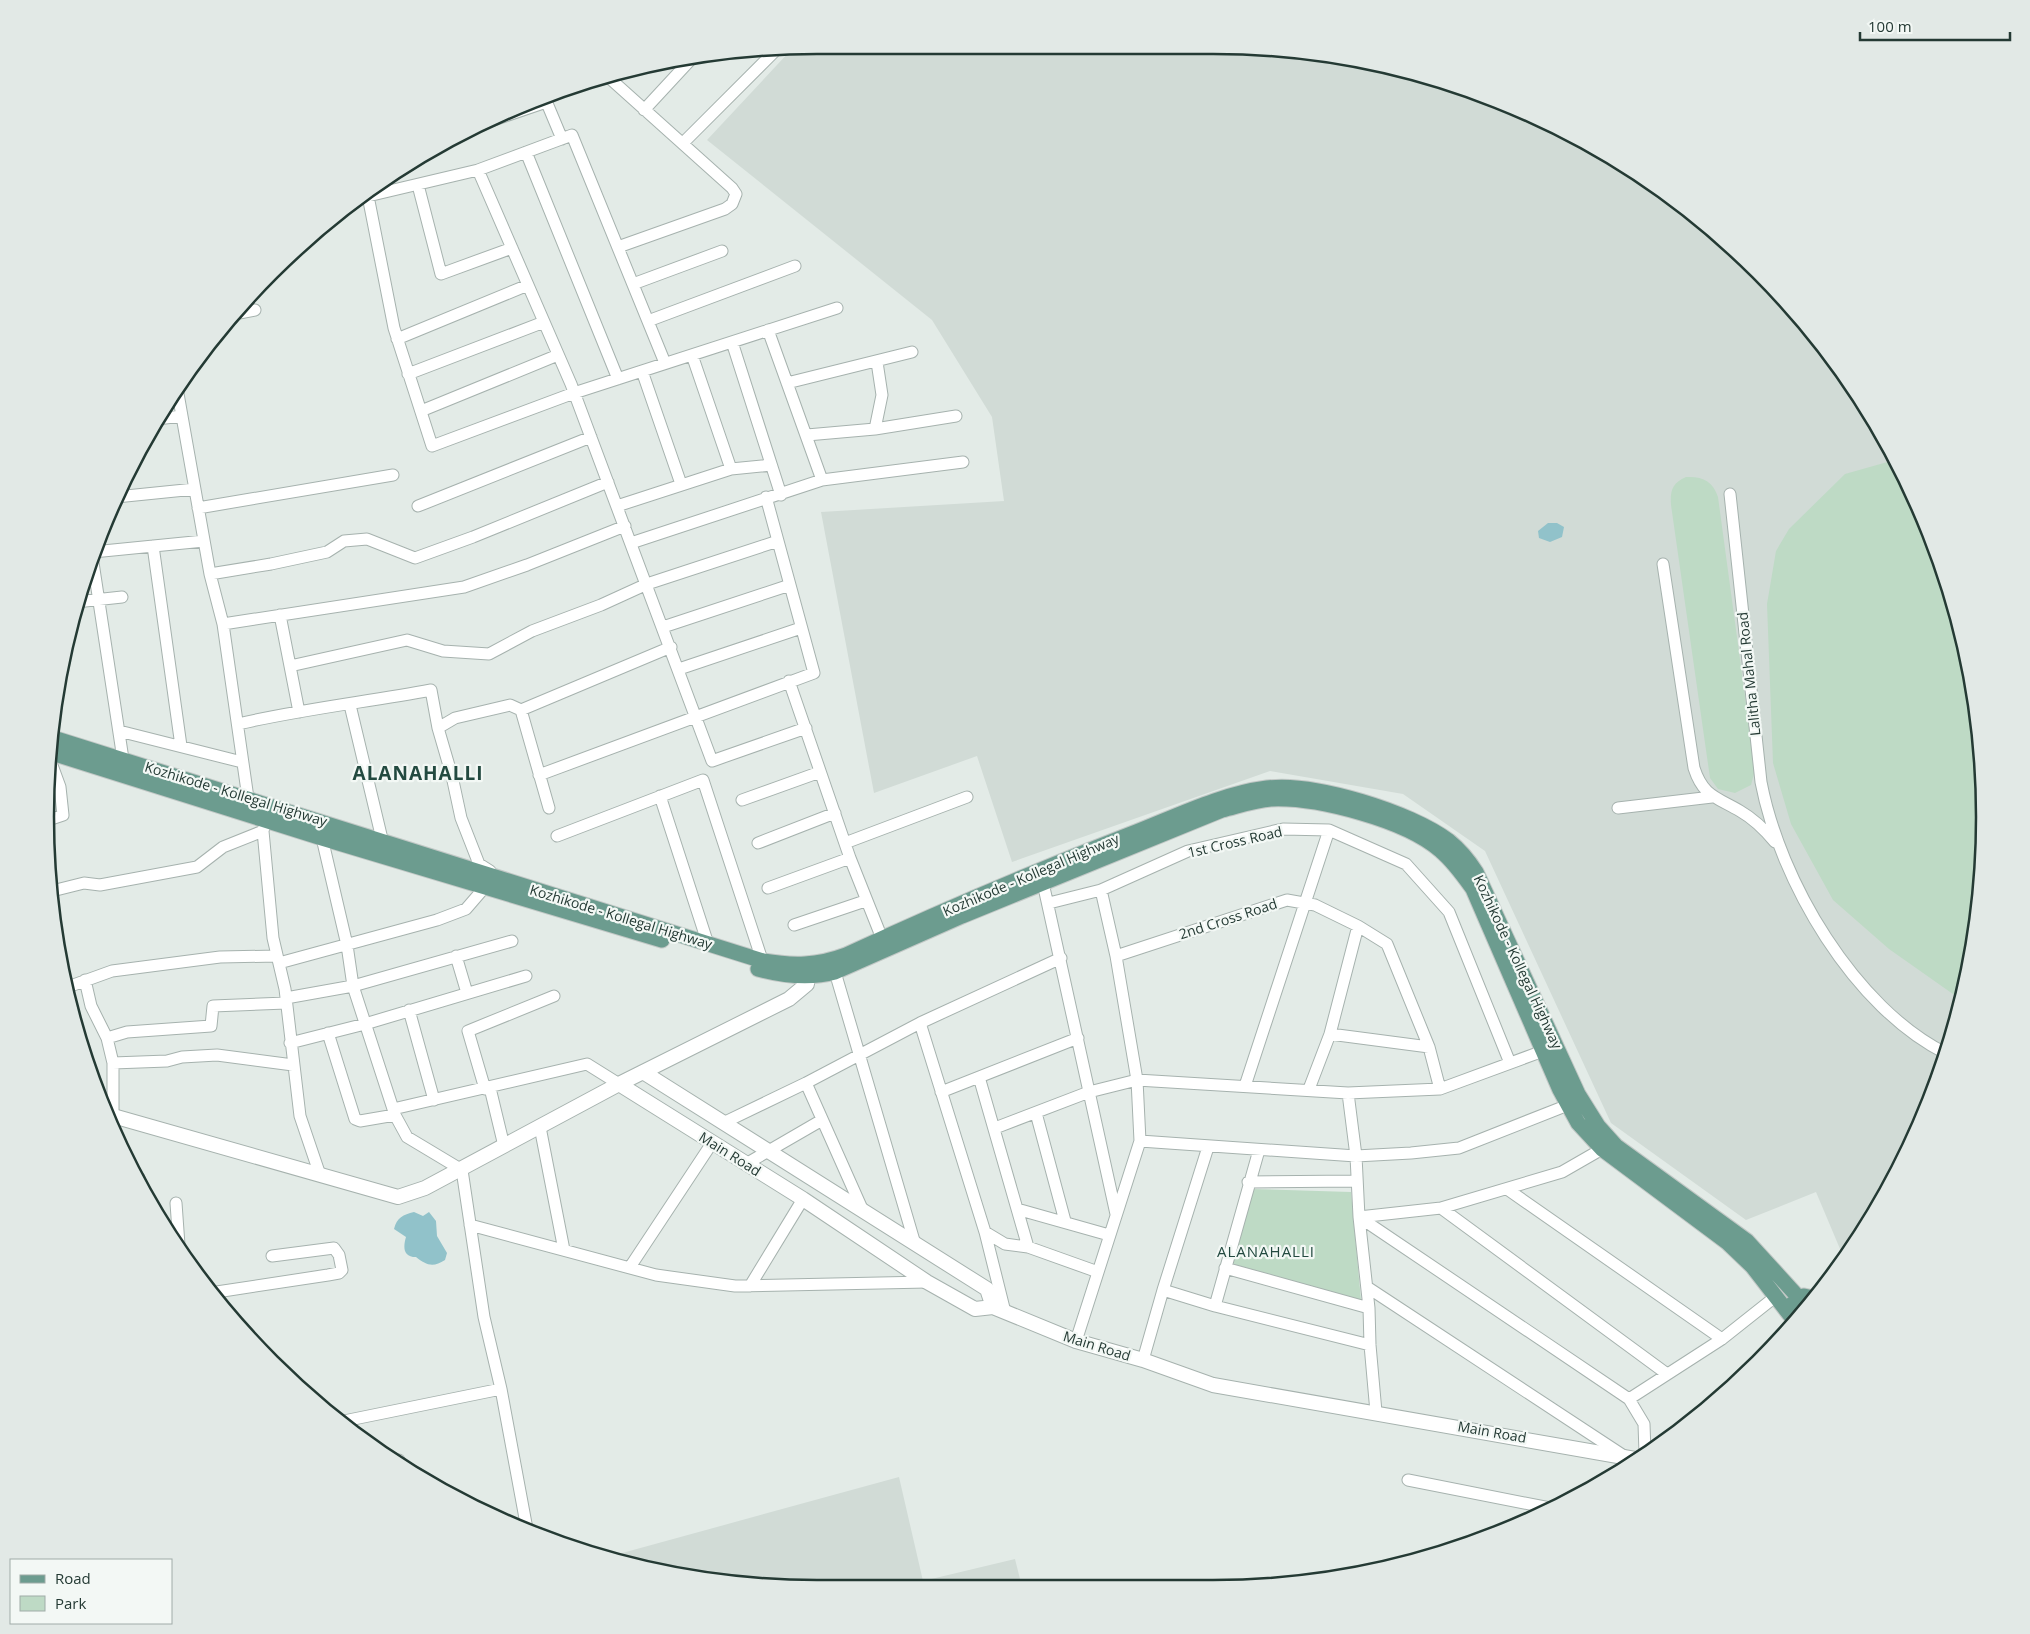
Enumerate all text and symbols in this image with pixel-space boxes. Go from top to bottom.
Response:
scale bar [1860,10,2010,42]
text: 100 m [1868,16,1912,36]
street label: Lalitha Mahal Road [1733,611,1764,737]
street label: Kozhikode - Kollegal Highway [143,757,331,831]
district label: ALANAHALLI [353,760,483,786]
street label: 1st Cross Road [1186,821,1284,862]
street label: Kozhikode - Kollegal Highway [940,828,1123,920]
street label: Kozhikode - Kollegal Highway [1470,872,1568,1053]
street label: Kozhikode - Kollegal Highway [528,880,716,954]
street label: 2nd Cross Road [1176,894,1279,943]
street label: Main Road [696,1127,765,1180]
district label: ALANAHALLI [1217,1241,1315,1261]
street label: Main Road [1061,1326,1133,1365]
street label: Main Road [1456,1416,1528,1447]
legend [10,1559,172,1624]
text: Road [55,1568,91,1588]
text: Park [55,1593,86,1613]

